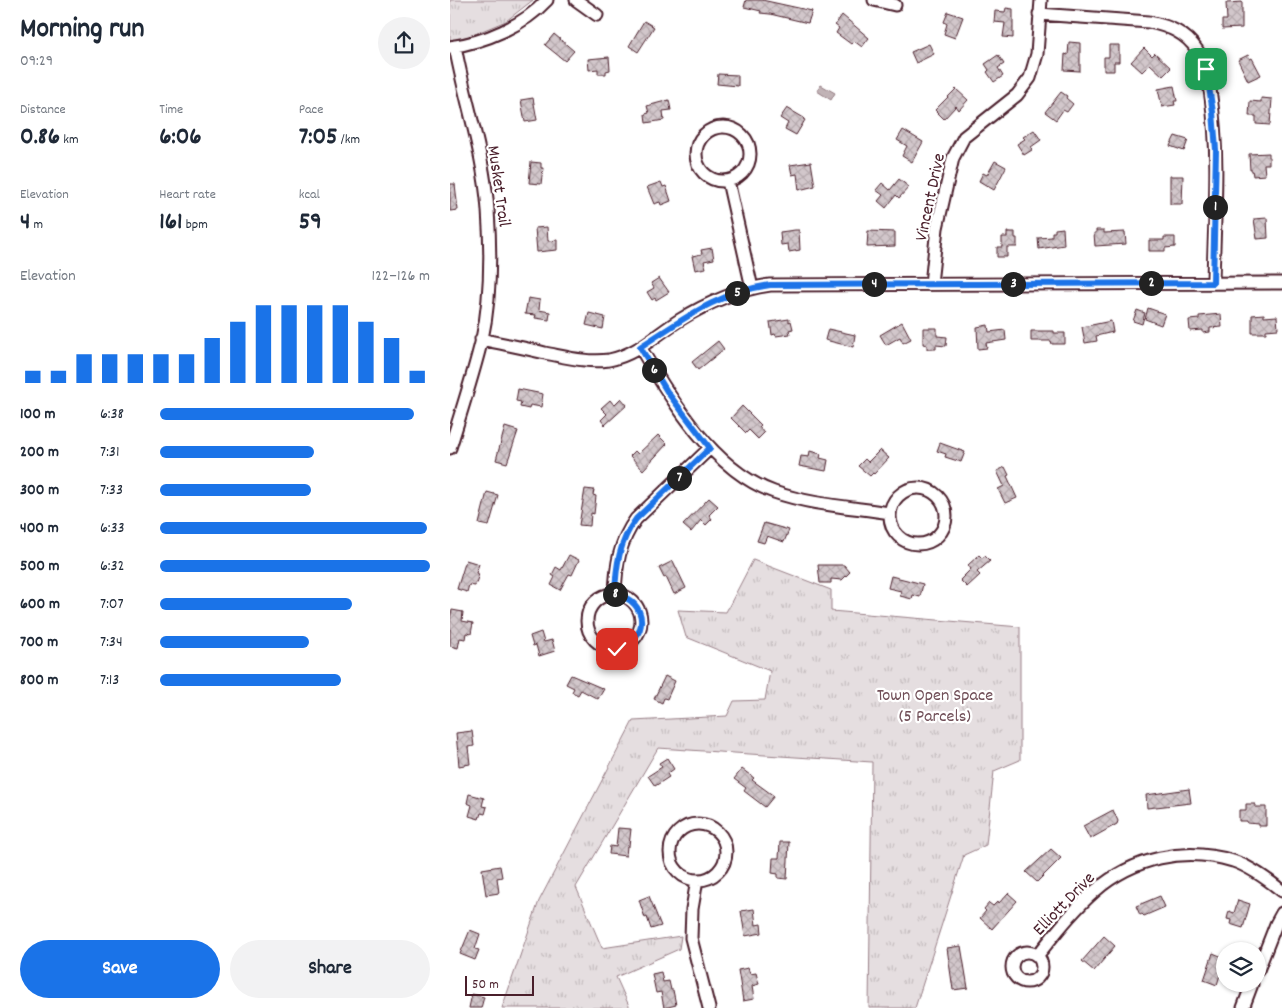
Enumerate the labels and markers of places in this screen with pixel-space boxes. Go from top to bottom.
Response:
pin [1185,48,1227,90]
pin: 1 [1202,194,1228,220]
pin: 2 [1138,270,1164,296]
pin: 4 [862,272,886,296]
pin: 3 [1000,272,1026,296]
pin: 5 [724,280,750,306]
pin: 6 [642,358,666,382]
pin: 7 [666,466,692,490]
pin: 8 [602,582,628,606]
pin [596,628,638,670]

